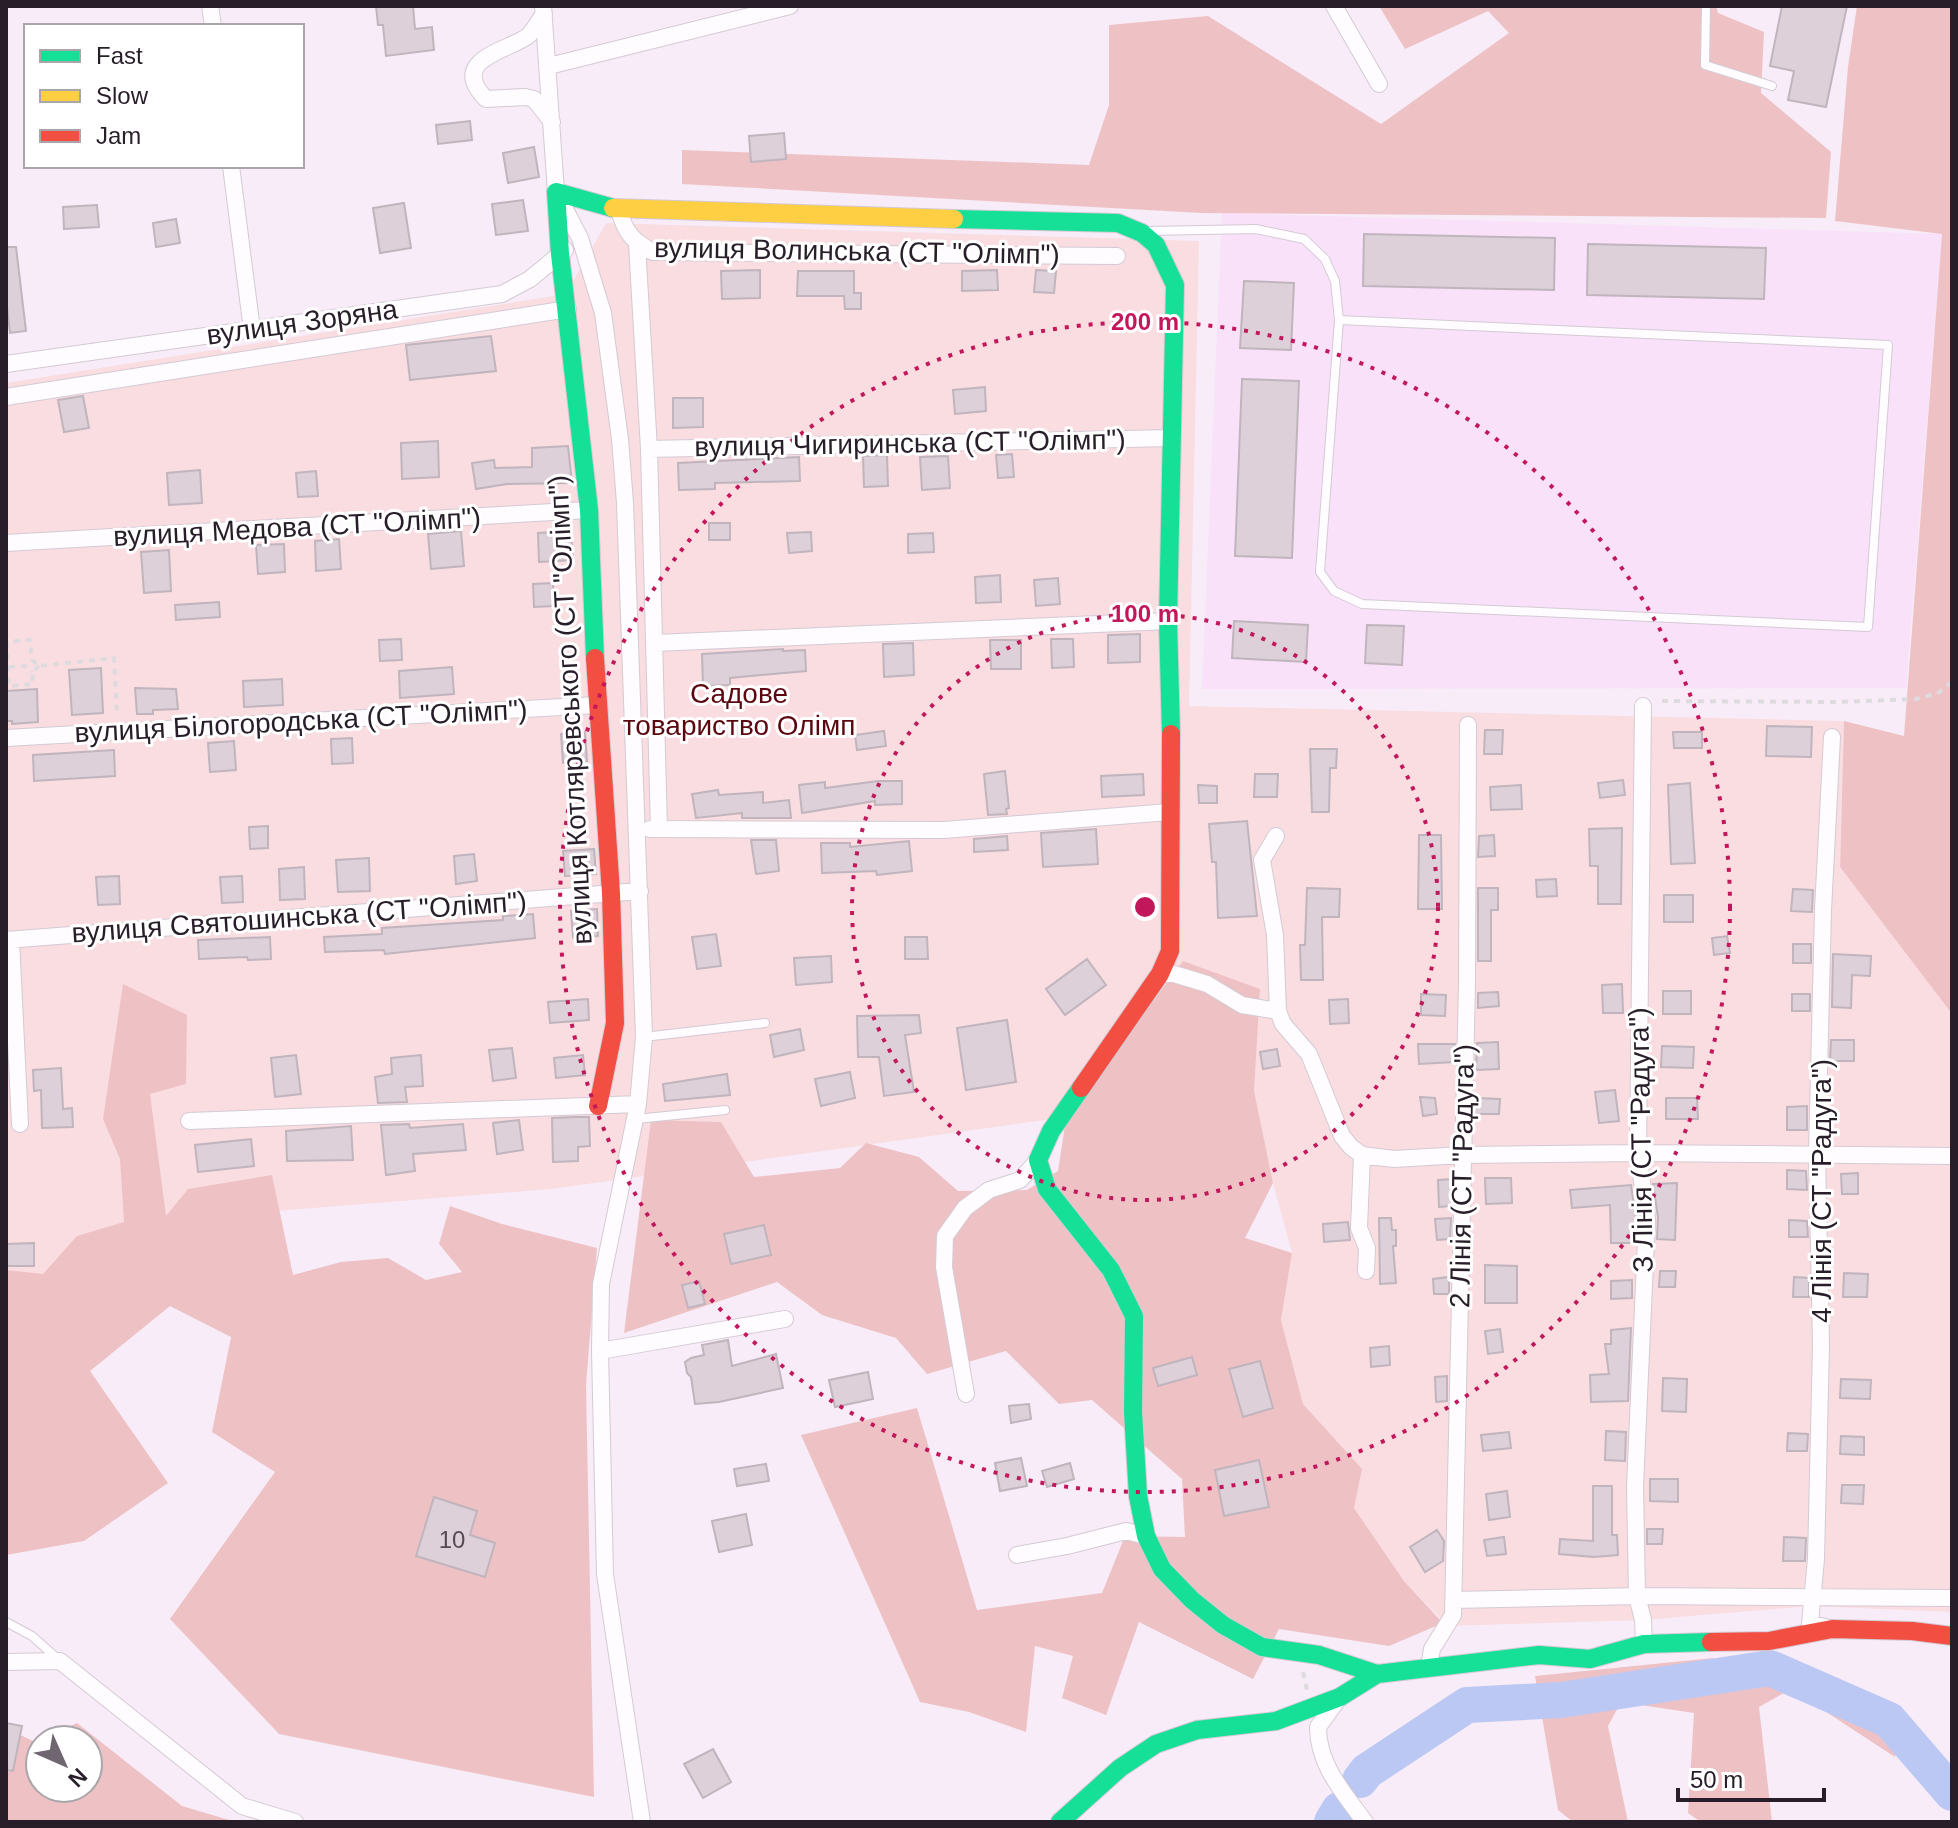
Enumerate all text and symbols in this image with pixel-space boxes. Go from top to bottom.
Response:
legend [24,24,304,168]
text: Fast [96,42,143,69]
text: Slow [96,82,149,109]
text: Jam [96,122,141,149]
street label: вулиця Волинська (СТ "Олімп") [654,232,1060,270]
street label: вулиця Зоряна [205,293,400,351]
text: 200 m [1111,308,1179,335]
street label: вулиця Чигиринська (СТ "Олімп") [694,424,1126,462]
street label: вулиця Котляревського (СТ "Олімп") [542,474,598,946]
street label: вулиця Медова (СТ "Олімп") [112,502,482,552]
text: 100 m [1111,600,1179,627]
park label: Садове товариство Олімп [623,678,855,741]
street label: вулиця Білогородська (СТ "Олімп") [74,694,528,748]
street label: вулиця Святошинська (СТ "Олімп") [70,886,528,948]
centre of rings [1131,893,1159,921]
street label: З Лінія (СТ "Радуга") [1623,1007,1659,1273]
street label: 2 Лінія (СТ "Радуга") [1444,1044,1480,1308]
street label: 4 Лінія (СТ "Радуга") [1806,1059,1837,1323]
house number: 10 [439,1526,465,1553]
north arrow [24,1724,104,1804]
scale bar [1678,1752,1824,1802]
text: N [63,1763,92,1792]
text: 50 m [1690,1766,1743,1793]

